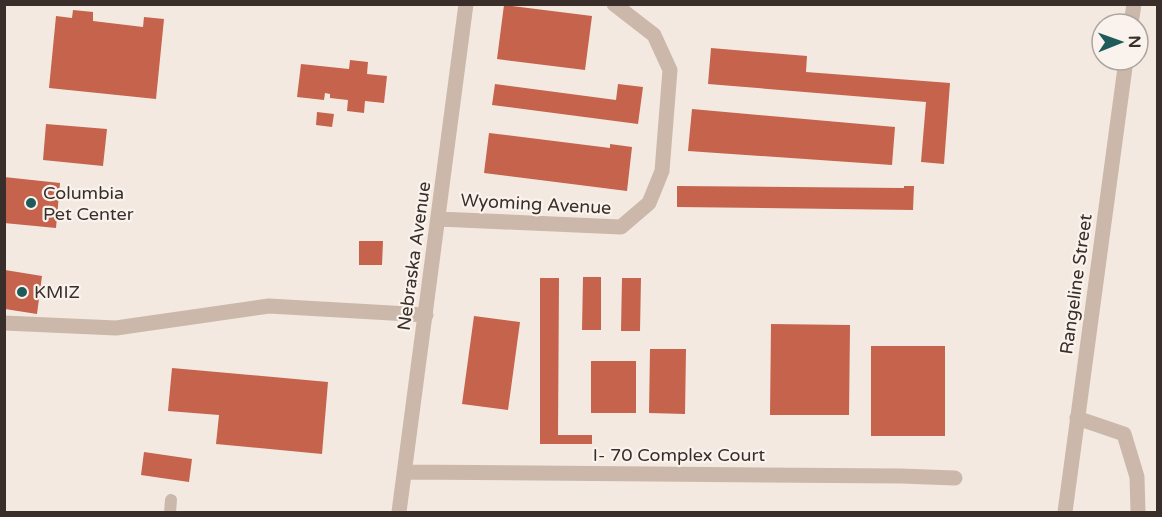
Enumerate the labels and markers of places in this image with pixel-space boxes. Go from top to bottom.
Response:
place label: Columbia Pet Center [43,182,134,225]
marker: Columbia Pet Center [24,196,38,210]
place label: KMIZ [34,281,80,303]
marker: KMIZ [15,285,29,299]

